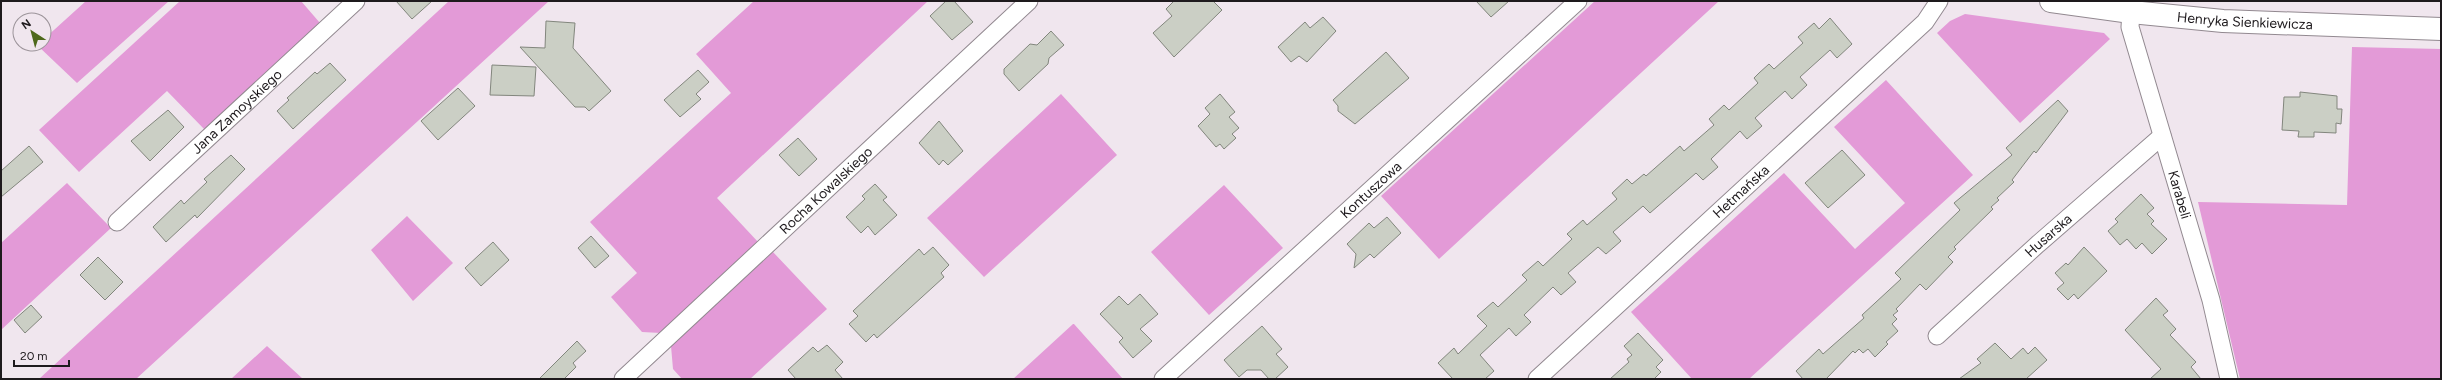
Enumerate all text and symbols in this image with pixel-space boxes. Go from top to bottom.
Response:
street label: Henryka Sienkiewicza [2176,8,2313,33]
north arrow [12,12,52,52]
text: N [19,17,34,32]
street label: Jana Zamoyskiego [188,65,285,157]
street label: Rocha Kowalskiego [776,143,876,238]
street label: Kontuszowa [1337,158,1405,222]
street label: Hetmańska [1709,161,1773,222]
street label: Karabeli [2165,169,2195,221]
street label: Husarska [2021,210,2075,260]
scale bar [14,342,69,368]
text: 20 m [20,349,48,363]

